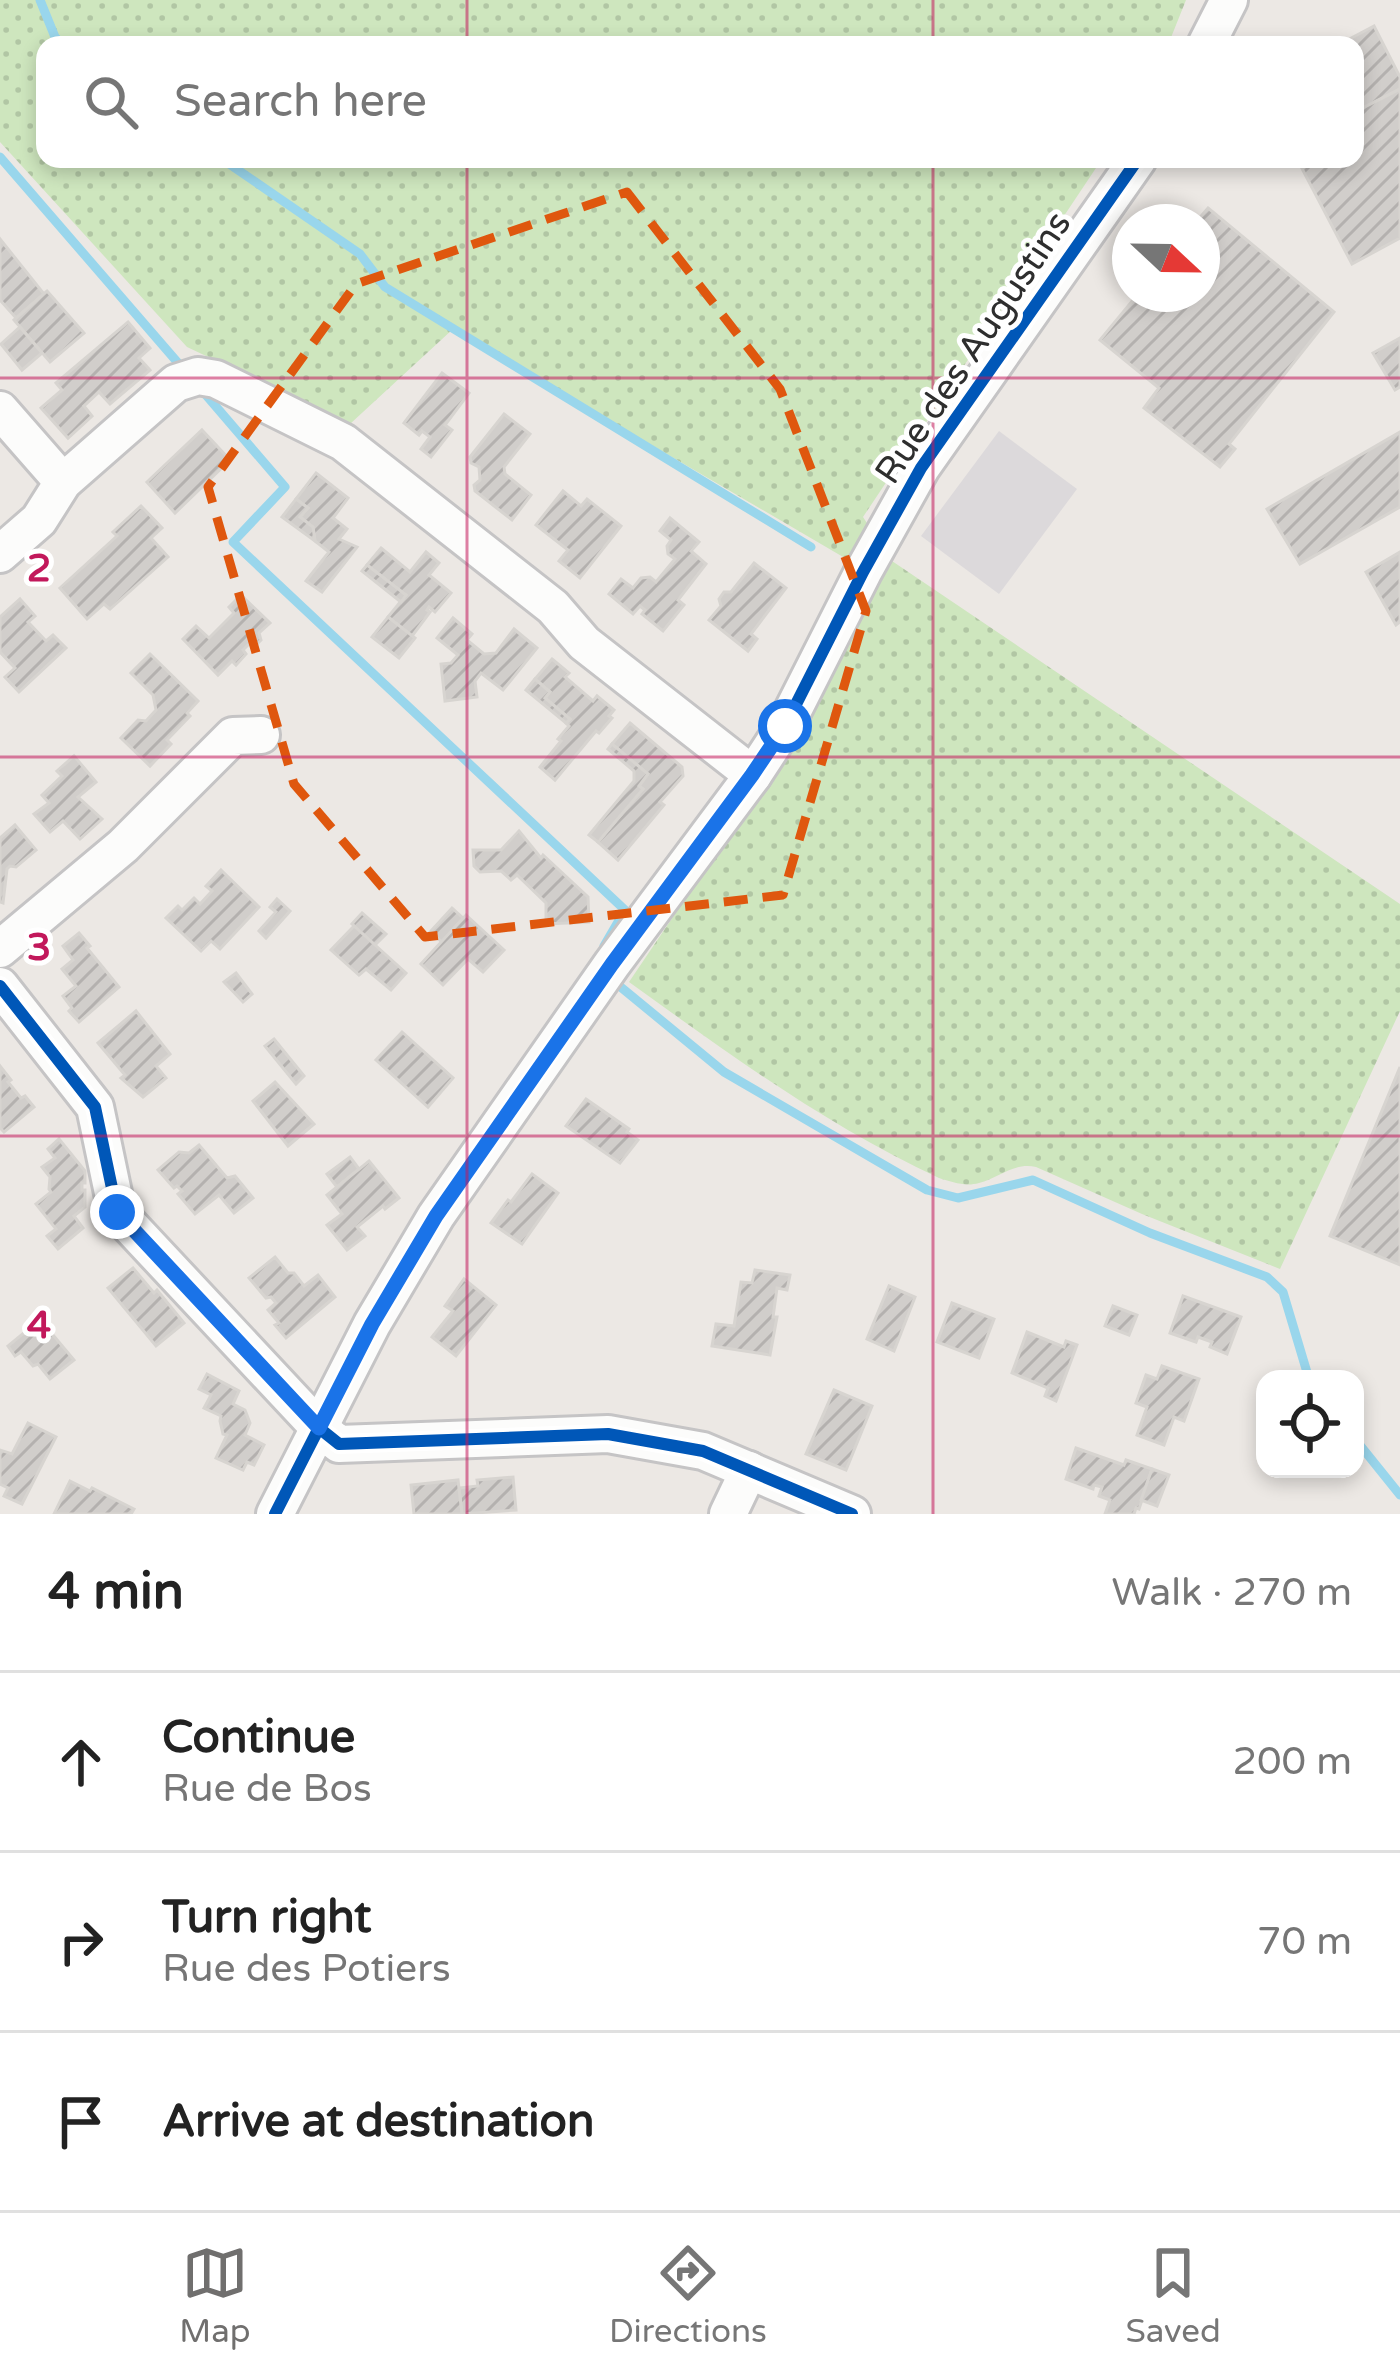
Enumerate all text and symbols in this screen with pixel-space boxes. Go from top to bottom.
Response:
search box [36,36,1364,168]
icon: search [78,69,144,135]
text: Search here [174,75,427,129]
street label: Rue des Augustins [866,204,1080,492]
north arrow [1112,204,1220,312]
text: 2 [27,545,51,592]
route start [758,699,812,753]
text: 3 [27,924,51,971]
route end [90,1185,144,1239]
text: 4 [27,1302,51,1349]
map controls [1256,1370,1364,1478]
button: locate [1256,1370,1364,1478]
text: 4 min [48,1561,184,1623]
text: Walk · 270 m [1111,1569,1352,1616]
text: Continue [162,1711,355,1765]
icon: ahead [48,1729,114,1795]
text: 200 m [1233,1738,1352,1785]
text: Rue de Bos [162,1765,372,1812]
text: Turn right [162,1891,371,1945]
icon: right [48,1909,114,1975]
text: 70 m [1257,1918,1352,1965]
text: Rue des Potiers [162,1945,451,1992]
icon: arrive [48,2089,114,2155]
text: Arrive at destination [162,2095,594,2149]
tab: Map [179,2240,251,2351]
tab: Directions [609,2240,767,2351]
tab: Saved [1125,2240,1221,2351]

